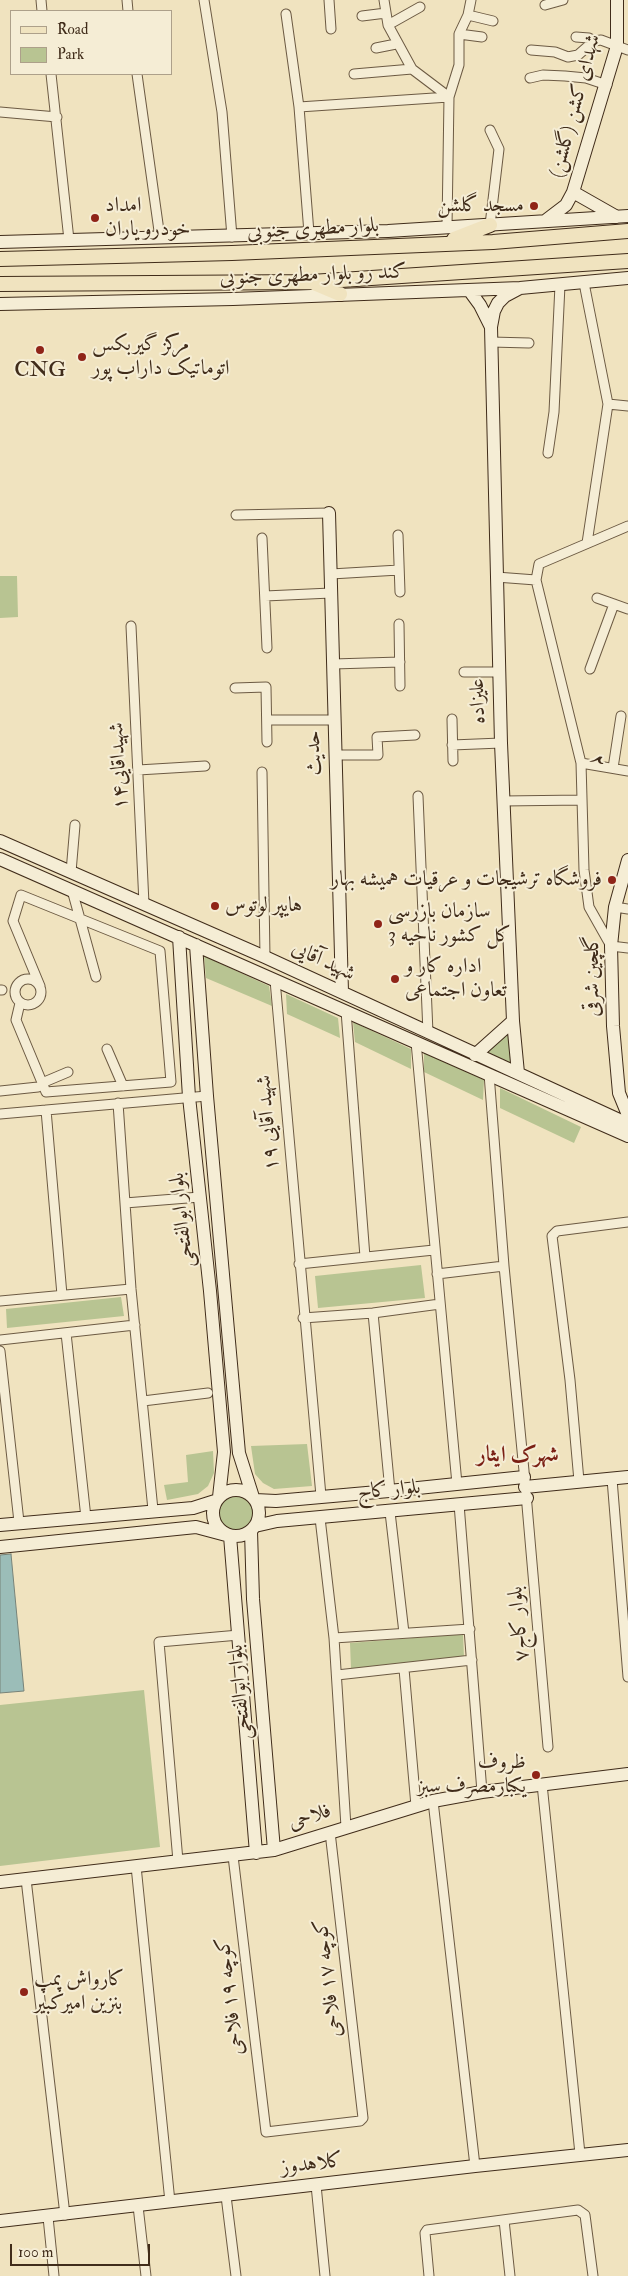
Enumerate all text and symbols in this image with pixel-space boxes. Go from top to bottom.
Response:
legend [10,10,172,75]
text: Road [57,20,88,39]
street label: شهدای کشن (گلشن) [545,31,607,181]
text: Park [57,45,84,64]
place label: امداد خودرو یاران [105,193,190,243]
place label: مسجد گلشن [437,193,524,219]
marker: مسجد گلشن [528,200,540,212]
marker: امداد خودرو یاران [89,212,101,224]
street label: بلوار مطهری جنوبی [246,214,380,246]
street label: کند رو بلوار مطهری جنوبی [219,260,407,292]
place label: مرکز گیربکس اتوماتیک داراب پور [92,332,230,382]
marker: CNG [34,344,46,356]
marker: مرکز گیربکس اتوماتیک داراب پور [76,351,88,363]
place label: CNG [14,358,66,384]
street label: علیزاده [466,678,492,724]
street label: شهیداقایی۱۴ [105,722,135,810]
street label: حدیث [302,730,328,776]
street label: ۲ [583,753,609,769]
place label: فروشگاه ترشیجات و عرقیات همیشه بهار [331,867,602,893]
marker: فروشگاه ترشیجات و عرقیات همیشه بهار [606,874,618,886]
place label: هایپر لوتوس [225,893,302,919]
place label: سازمان بازرسی کل کشور ناحیه 3 [388,899,511,949]
marker: هایپر لوتوس [209,900,221,912]
marker: سازمان بازرسی کل کشور ناحیه 3 [372,918,384,930]
street label: گلچین شرقی [580,935,606,1017]
street label: شهید آقایی [287,936,359,988]
place label: اداره کار و تعاون اجتماعی [405,954,507,1004]
marker: اداره کار و تعاون اجتماعی [389,973,401,985]
street label: شهید آقایی ۱۹ [252,1074,286,1172]
street label: بلوار ابوالفتحی [165,1171,201,1269]
district label: شهرک ایثار [477,1443,559,1469]
street label: بلوار کاج [356,1476,422,1506]
street label: بلوار کاج۷ [504,1585,536,1663]
street label: بلوار ابوالفتحی [224,1643,258,1741]
place label: ظروف یکبارمصرف سبز [417,1750,526,1800]
marker: ظروف یکبارمصرف سبز [530,1769,542,1781]
street label: فلاحی [285,1799,335,1837]
street label: کوچه ۱۷ فلاحی [309,1917,349,2039]
street label: کوچه ۱۹ فلاحی [211,1935,251,2057]
place label: کارواش پمپ بنزین امیرکبیر [34,1967,125,2017]
marker: کارواش پمپ بنزین امیرکبیر [18,1986,30,1998]
street label: کلاهدوز [280,2149,344,2181]
scale bar [12,2234,152,2266]
text: 100 m [18,2243,53,2262]

